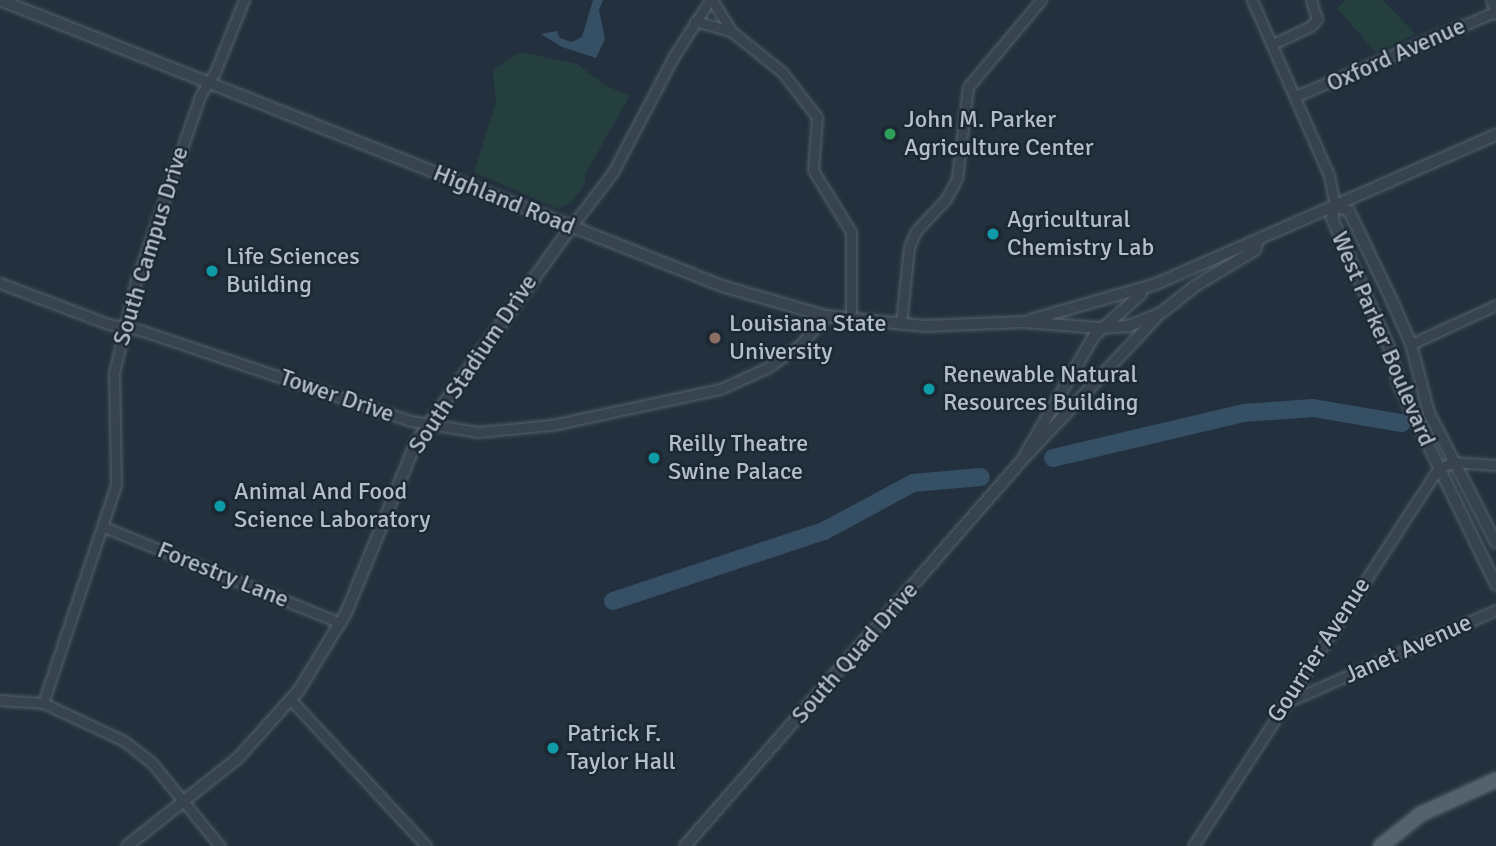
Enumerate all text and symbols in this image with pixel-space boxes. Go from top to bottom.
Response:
street label: Oxford Avenue [1322,12,1470,98]
place label: John M. Parker Agriculture Center [904,106,1094,162]
marker: John M. Parker Agriculture Center [882,126,898,142]
street label: South Campus Drive [107,143,195,349]
street label: Highland Road [429,159,579,241]
place label: Agricultural Chemistry Lab [1007,206,1154,262]
marker: Agricultural Chemistry Lab [985,226,1001,242]
street label: West Parker Boulevard [1325,227,1441,451]
place label: Life Sciences Building [226,243,360,299]
marker: Life Sciences Building [204,263,220,279]
street label: South Stadium Drive [402,269,544,459]
place label: Louisiana State University [729,310,887,366]
marker: Louisiana State University [707,330,723,346]
place label: Renewable Natural Resources Building [943,361,1138,417]
street label: Tower Drive [276,363,398,429]
marker: Renewable Natural Resources Building [921,381,937,397]
place label: Reilly Theatre Swine Palace [668,430,808,486]
marker: Reilly Theatre Swine Palace [646,450,662,466]
place label: Animal And Food Science Laboratory [234,478,430,534]
marker: Animal And Food Science Laboratory [212,498,228,514]
street label: Forestry Lane [153,536,293,614]
street label: Gourrier Avenue [1261,572,1377,728]
street label: South Quad Drive [786,576,924,730]
street label: Janet Avenue [1340,608,1476,690]
place label: Patrick F. Taylor Hall [567,720,676,776]
marker: Patrick F. Taylor Hall [545,740,561,756]

